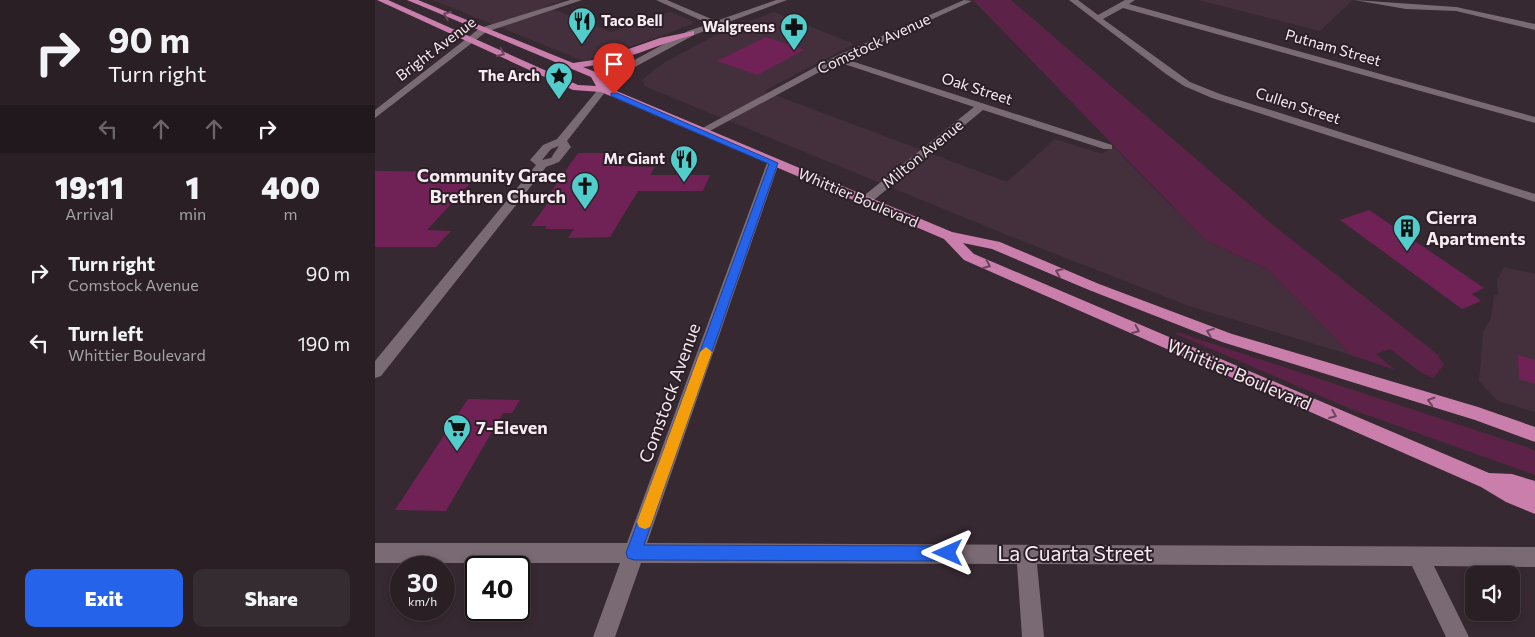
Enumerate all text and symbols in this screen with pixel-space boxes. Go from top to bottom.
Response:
restaurant icon: Taco Bell [567,6,597,45]
street label: Comstock Avenue [814,9,933,77]
one-way arrow [443,11,452,22]
place label: Taco Bell [601,11,663,29]
street label: Bright Avenue [392,12,479,84]
pharmacy icon: Walgreens [779,12,809,51]
text: 90 m [108,17,190,60]
place label: Walgreens [702,17,775,35]
icon: right [25,20,90,85]
street label: Putnam Street [1283,25,1383,69]
pin [593,43,635,94]
one-way arrow [496,47,505,57]
icon: arrive [600,50,628,78]
text: Turn right [108,60,206,87]
place icon: The Arch [544,61,574,100]
place label: The Arch [478,66,540,84]
street label: Oak Street [940,68,1015,108]
street label: Cullen Street [1254,83,1343,127]
icon: left [94,115,122,143]
icon: ahead [147,115,175,143]
icon: ahead [200,115,228,143]
icon: right [253,115,281,143]
street label: Milton Avenue [878,115,966,191]
restaurant icon: Mr Giant [669,144,699,183]
place label: Mr Giant [603,149,665,167]
place label: Community Grace Brethren Church [417,164,566,207]
street label: Whittier Boulevard [795,164,921,231]
text: 19:11 [55,168,124,205]
text: 1 [186,168,200,205]
text: 400 [261,168,320,205]
church icon: Community Grace Brethren Church [570,171,600,210]
text: Arrival [65,204,114,223]
text: min [179,204,206,223]
text: m [284,204,298,223]
place label: Cierra Apartments [1426,206,1526,249]
building icon: Cierra Apartments [1392,213,1422,252]
text: Turn right [68,252,155,275]
icon: right [25,259,53,287]
one-way arrow [982,259,991,270]
text: 90 m [306,262,350,285]
one-way arrow [1055,268,1064,279]
text: Comstock Avenue [68,275,199,294]
street label: Comstock Avenue [634,320,705,466]
text: Turn left [68,322,143,345]
one-way arrow [1131,324,1140,335]
one-way arrow [1206,327,1215,338]
icon: left [25,329,53,357]
text: 190 m [298,332,350,355]
street label: Whittier Boulevard [1164,334,1315,414]
text: Whittier Boulevard [68,345,206,364]
one-way arrow [1428,396,1436,406]
one-way arrow [1328,408,1337,419]
supermarket icon: 7-Eleven [442,413,472,452]
place label: 7-Eleven [476,416,548,438]
position arrow [921,526,973,578]
street label: La Cuarta Street [997,540,1153,565]
speed limit sign: 40 [465,556,530,621]
map controls [1465,566,1520,621]
button: sound [1465,566,1520,621]
text: 30 [407,567,438,597]
button: Exit [25,569,183,627]
button: Share [193,569,350,627]
text: km/h [408,594,437,608]

